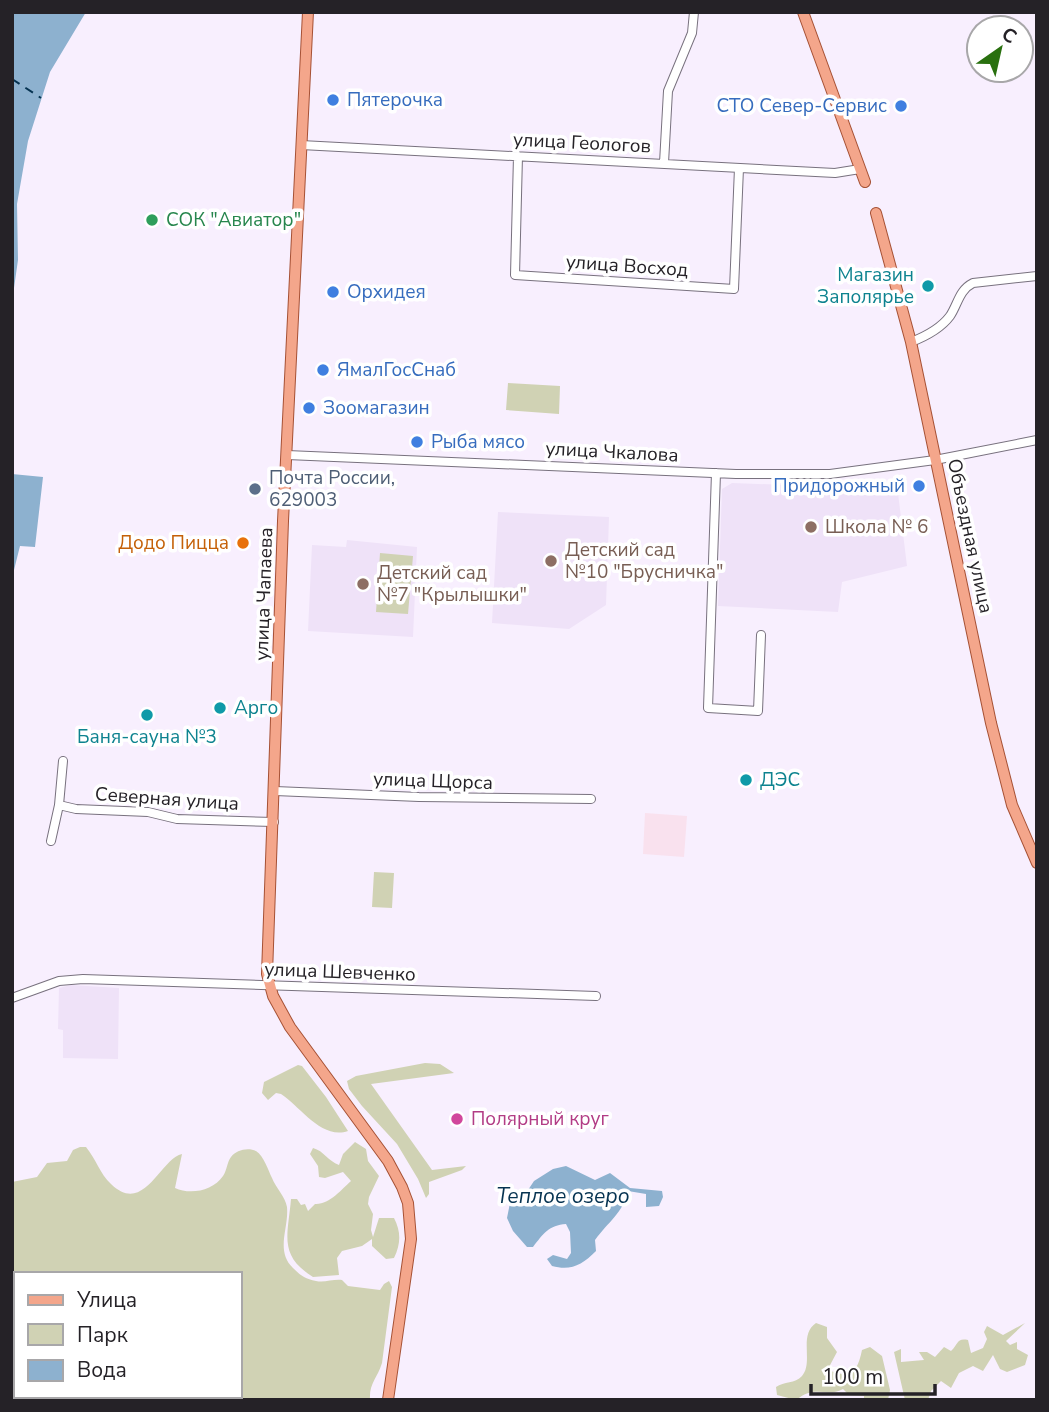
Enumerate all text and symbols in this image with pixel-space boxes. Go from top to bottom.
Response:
north arrow [965,14,1035,84]
text: С [996,21,1022,50]
place label: Пятерочка [347,87,443,113]
marker: Пятерочка [325,92,341,108]
place label: СТО Север-Сервис [717,93,887,119]
marker: СТО Север-Сервис [893,98,909,114]
street label: улица Геологов [513,126,651,160]
place label: СОК "Авиатор" [166,207,301,233]
marker: СОК "Авиатор" [144,212,160,228]
street label: улица Восход [565,249,689,283]
place label: Магазин Заполярье [817,262,914,310]
marker: Магазин Заполярье [920,278,936,294]
place label: Орхидея [347,279,426,305]
marker: Орхидея [325,284,341,300]
place label: ЯмалГосСнаб [337,357,456,383]
marker: ЯмалГосСнаб [315,362,331,378]
place label: Зоомагазин [323,395,430,421]
marker: Зоомагазин [301,400,317,416]
place label: Рыба мясо [431,429,525,455]
marker: Рыба мясо [409,434,425,450]
street label: улица Чкалова [545,436,679,468]
street label: Объездная улица [941,456,999,616]
place label: Почта России, 629003 [269,465,395,513]
place label: Придорожный [773,473,905,499]
marker: Придорожный [911,478,927,494]
marker: Почта России, 629003 [247,481,263,497]
place label: Школа № 6 [825,514,928,540]
marker: Школа № 6 [803,519,819,535]
street label: улица Чапаева [249,527,279,661]
place label: Додо Пицца [118,530,229,556]
marker: Додо Пицца [235,535,251,551]
place label: Детский сад №10 "Брусничка" [565,537,724,585]
marker: Детский сад №10 "Брусничка" [543,553,559,569]
place label: Детский сад №7 "Крылышки" [377,560,527,608]
marker: Детский сад №7 "Крылышки" [355,576,371,592]
place label: Арго [234,695,278,721]
marker: Арго [212,700,228,716]
marker: Баня-сауна №3 [139,707,155,723]
place label: Баня-сауна №3 [77,724,217,750]
street label: улица Щорса [373,766,493,796]
place label: ДЭС [760,767,800,793]
marker: ДЭС [738,772,754,788]
street label: Северная улица [94,781,240,817]
street label: улица Шевченко [264,956,416,988]
place label: Полярный круг [471,1106,609,1132]
marker: Полярный круг [449,1111,465,1127]
water label: Теплое озеро [496,1182,630,1210]
legend [14,1272,242,1398]
text: Улица [76,1286,137,1314]
text: Парк [77,1321,129,1349]
scale bar [811,1352,935,1396]
text: Вода [77,1356,127,1384]
text: 100 m [822,1363,883,1391]

